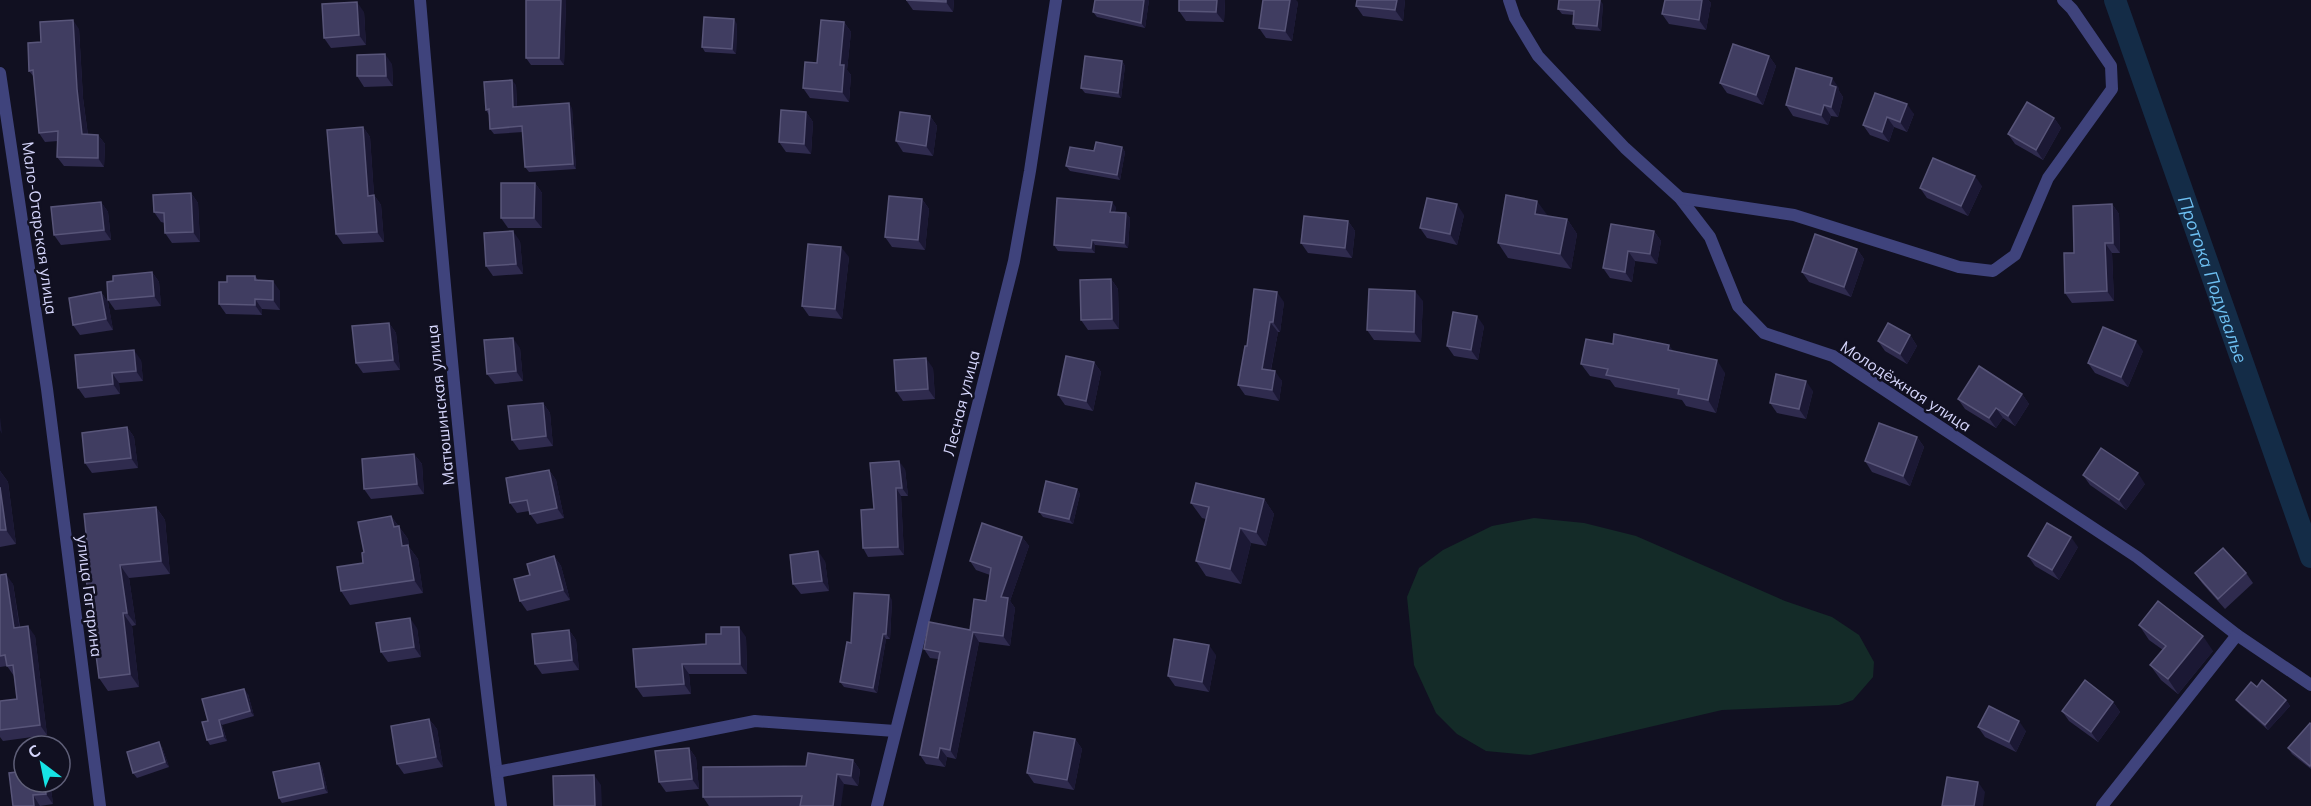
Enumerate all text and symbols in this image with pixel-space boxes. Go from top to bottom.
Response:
street label: Мало-Отарская улица [18,140,62,316]
water label: Протока Подувалье [2173,193,2253,366]
street label: Матюшинская улица [422,324,458,486]
street label: Молодёжная улица [1837,336,1975,436]
street label: Лесная улица [938,348,984,458]
street label: улица Гагарина [73,534,107,658]
north arrow [12,734,72,794]
text: С [24,740,44,763]

